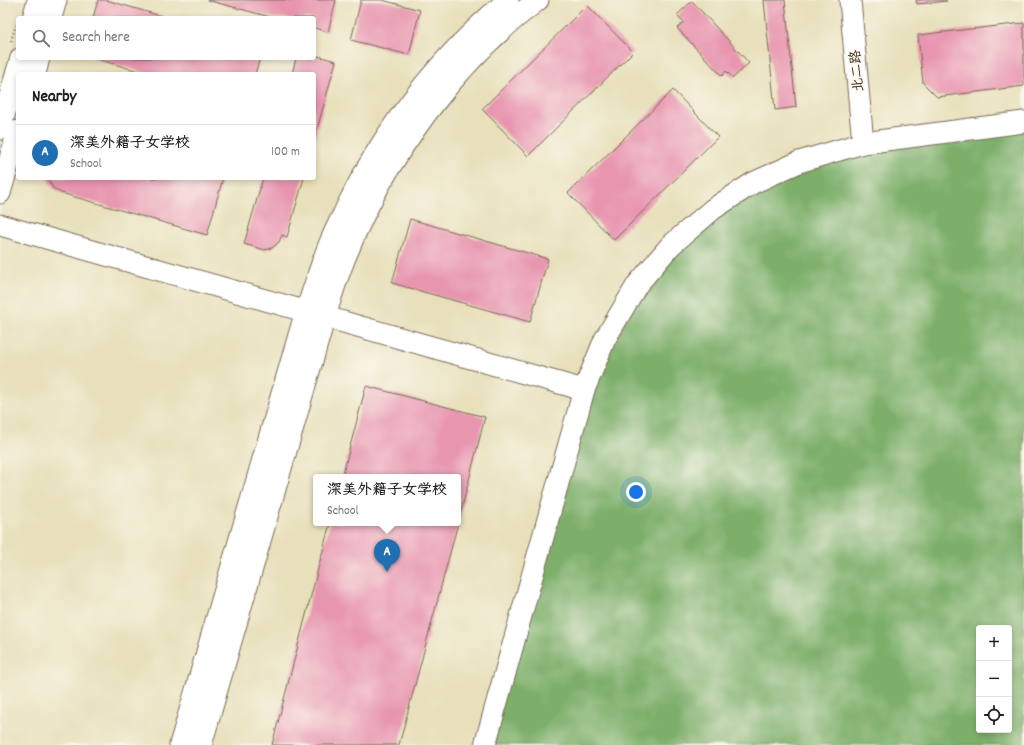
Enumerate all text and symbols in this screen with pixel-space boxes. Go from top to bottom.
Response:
search box [16,16,316,60]
icon: search [30,27,52,49]
text: Search here [62,27,130,49]
street label: 北二路 [846,49,870,93]
text: Nearby [32,86,76,110]
text: 深美外籍子女学校 [70,133,190,155]
text: A [41,143,49,162]
text: 100 m [271,143,300,162]
text: School [70,155,102,174]
popup [313,474,461,526]
text: 深美外籍子女学校 [327,480,447,502]
your location [626,482,646,502]
text: School [327,502,359,521]
pin: A [374,539,400,572]
map controls [976,625,1012,733]
button: + [976,625,1012,661]
button: − [976,661,1012,697]
button: locate [976,697,1012,733]

